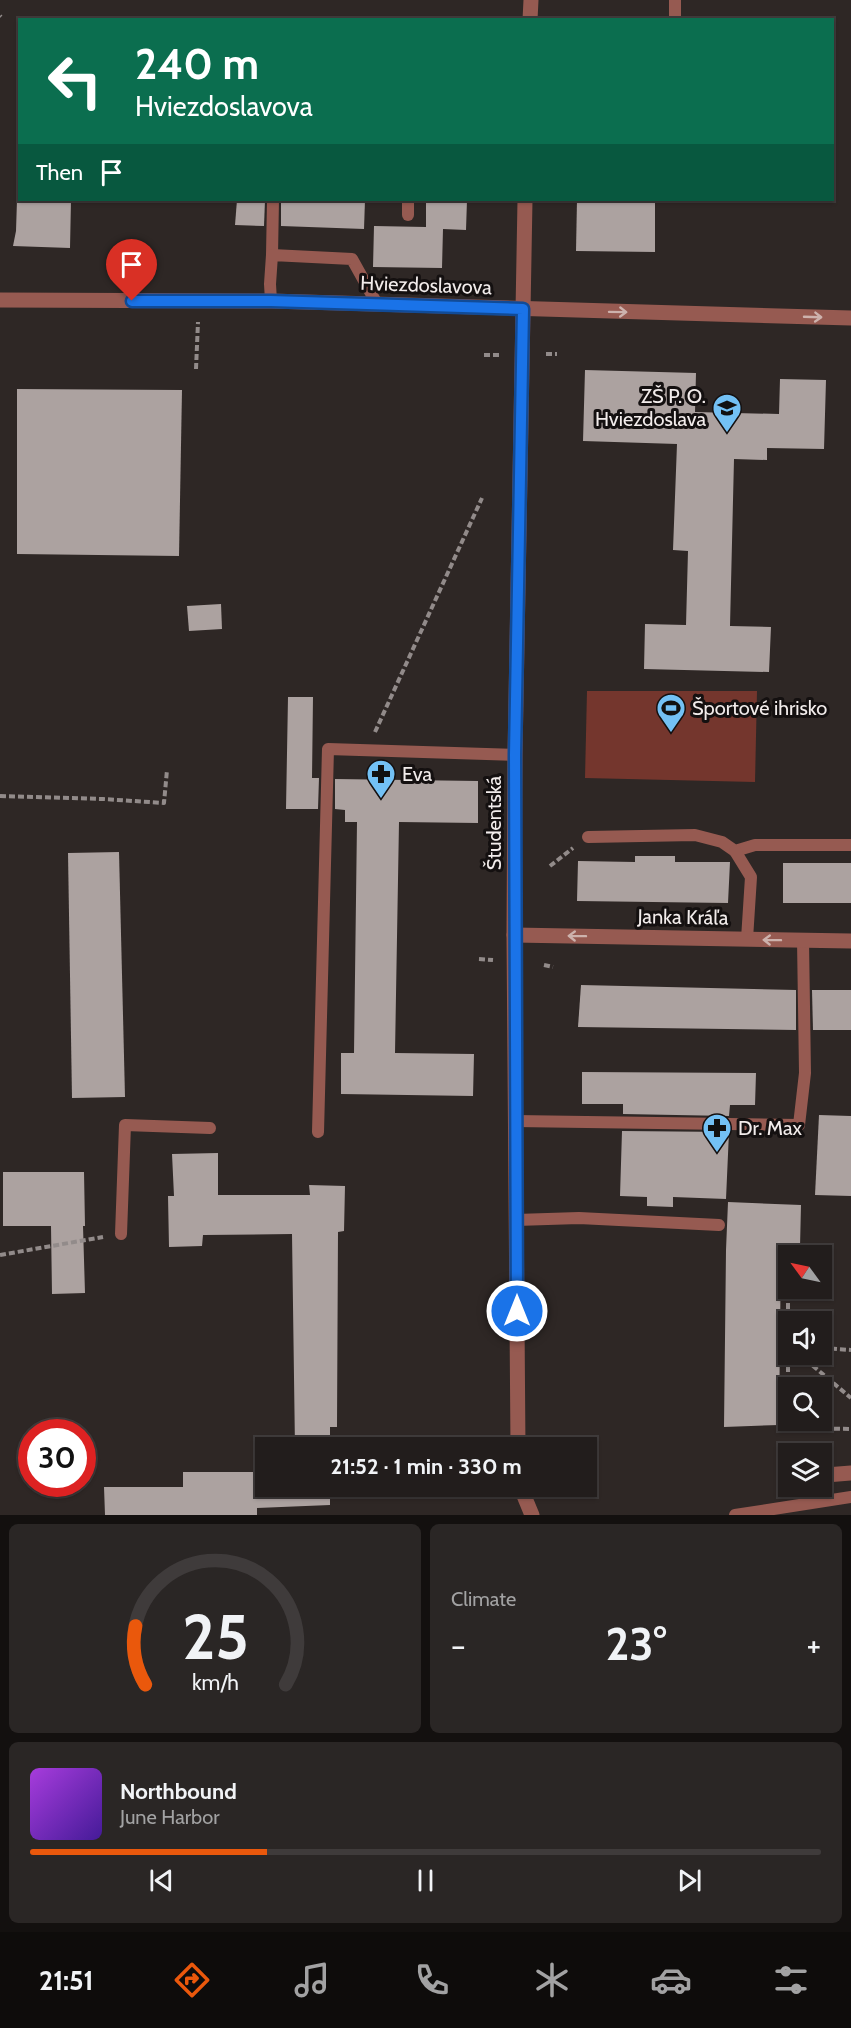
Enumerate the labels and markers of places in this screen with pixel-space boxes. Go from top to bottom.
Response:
pin [106,239,157,301]
place label: ZŠ P. O. Hviezdoslava [595,384,706,431]
school or university icon: ZŠ P. O. Hviezdoslava [711,392,743,434]
sports icon: Športové ihrisko [655,692,687,734]
place label: Športové ihrisko [692,696,827,720]
pharmacy icon: Eva [365,758,397,800]
place label: Eva [402,762,433,786]
pharmacy icon: Dr. Max [701,1112,733,1154]
place label: Dr. Max [738,1116,803,1140]

